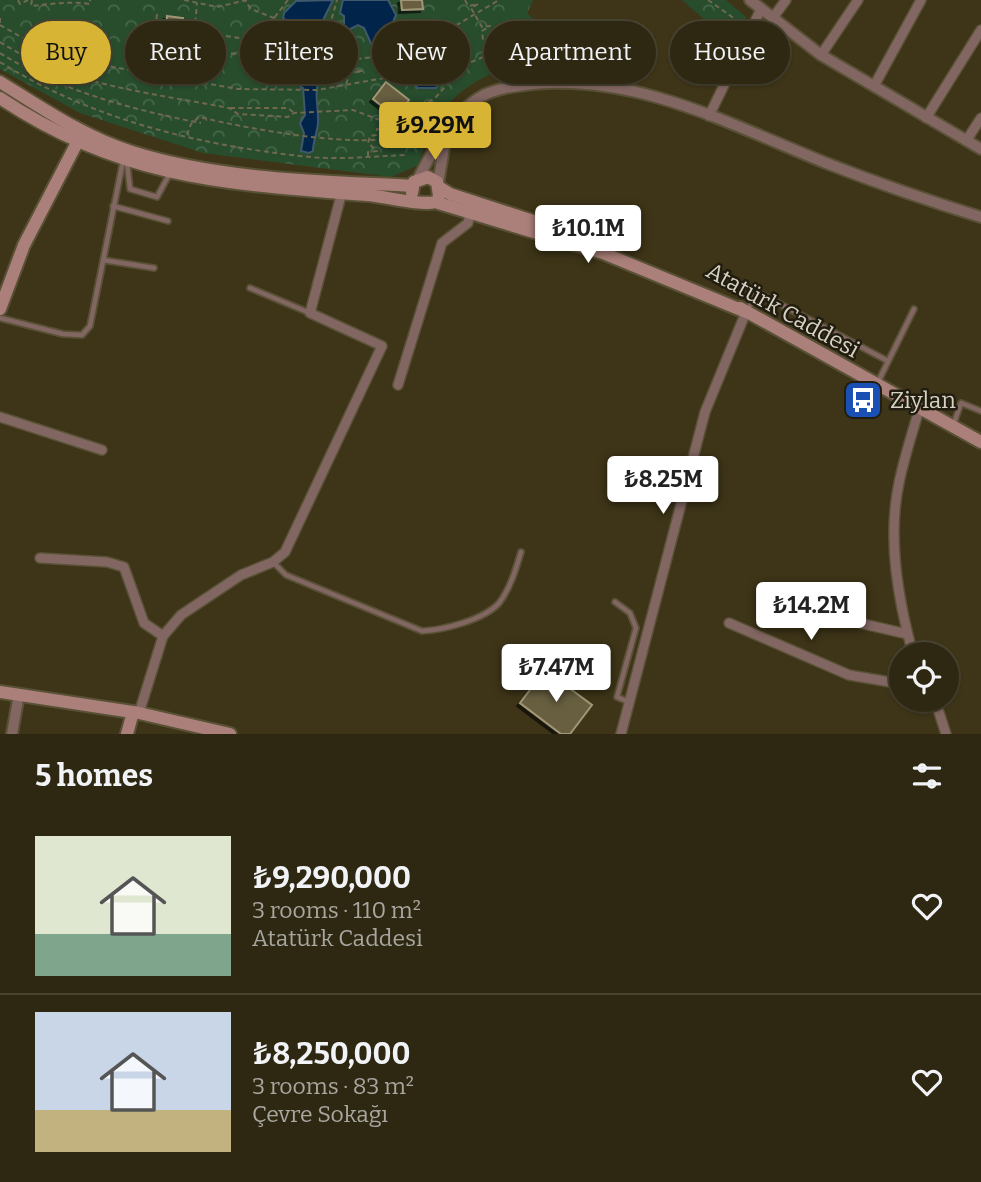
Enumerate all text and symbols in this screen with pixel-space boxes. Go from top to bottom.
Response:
chip: Buy [21,21,111,84]
chip: Rent [125,21,226,84]
chip: Filters [240,21,358,84]
chip: New [372,21,470,84]
chip: Apartment [484,21,656,84]
chip: House [670,21,790,84]
pin: ₺9.29M [378,102,492,162]
text: ₺9.29M [395,111,475,139]
pin: ₺10.1M [531,205,645,265]
text: ₺10.1M [551,214,625,242]
street label: Atatürk Caddesi [701,256,865,364]
bus stop icon: Ziylan [842,379,884,421]
place label: Ziylan [890,386,956,414]
pin: ₺8.25M [606,456,720,516]
text: ₺8.25M [623,465,703,493]
pin: ₺14.2M [754,582,868,642]
text: ₺14.2M [772,591,850,619]
map controls [889,642,959,712]
button: locate [889,642,959,712]
pin: ₺7.47M [499,644,613,704]
text: ₺7.47M [518,653,594,681]
icon: filters [908,757,946,795]
text: 5 homes [35,758,153,794]
text: ₺9,290,000 [252,860,411,896]
icon: home [91,864,175,948]
icon: heart [908,887,946,925]
text: 3 rooms · 110 m² [252,896,421,924]
text: Atatürk Caddesi [252,924,423,952]
text: ₺8,250,000 [252,1036,411,1072]
icon: home [91,1040,175,1124]
icon: heart [908,1063,946,1101]
text: 3 rooms · 83 m² [252,1072,414,1100]
text: Çevre Sokağı [252,1100,388,1128]

